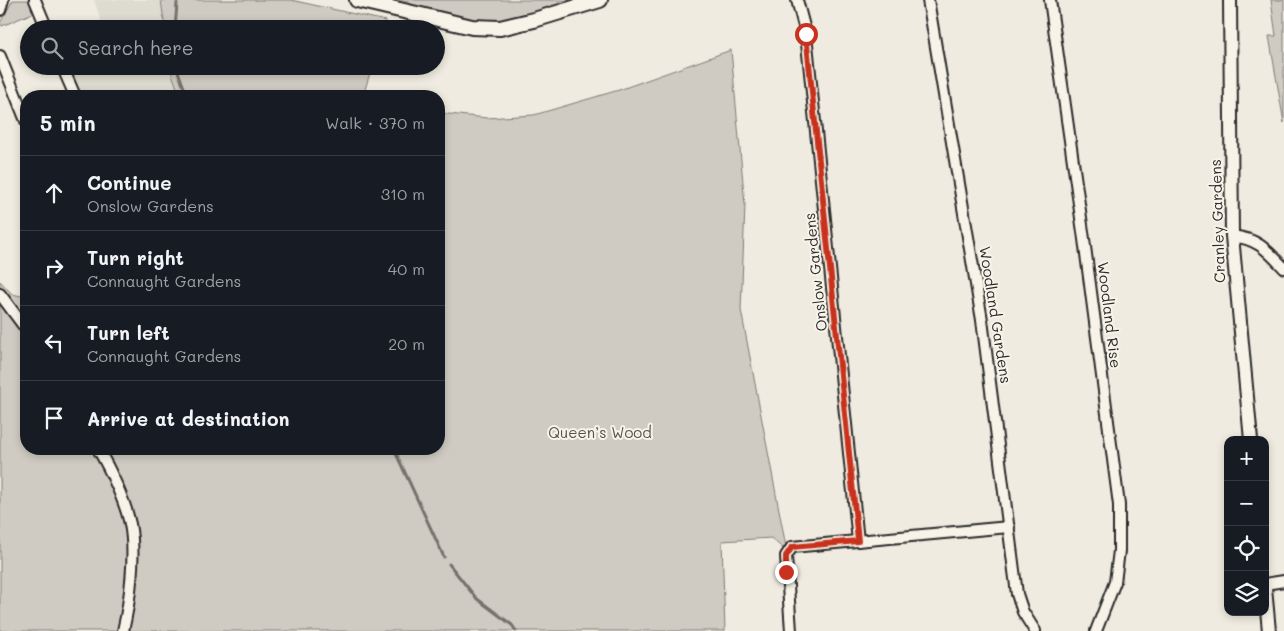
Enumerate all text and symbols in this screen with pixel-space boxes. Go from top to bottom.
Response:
search box [20,20,445,75]
route start [795,23,818,46]
icon: search [38,34,66,62]
text: Search here [78,35,194,60]
text: 5 min [40,109,96,136]
text: Walk · 370 m [325,112,425,133]
street label: Cranley Gardens [1205,159,1229,283]
text: Continue [87,170,172,195]
icon: ahead [40,179,68,207]
text: 310 m [381,183,425,204]
text: Onslow Gardens [87,195,214,216]
street label: Onslow Gardens [799,212,831,332]
text: Turn right [87,245,184,270]
street label: Woodland Gardens [975,245,1017,385]
icon: right [40,254,68,282]
text: 40 m [388,258,425,279]
street label: Woodland Rise [1094,261,1126,369]
text: Connaught Gardens [87,270,241,291]
text: Turn left [87,320,170,345]
icon: left [40,329,68,357]
text: 20 m [388,333,425,354]
text: Connaught Gardens [87,345,241,366]
icon: arrive [40,404,68,432]
text: Arrive at destination [87,406,290,431]
park label: Queen’s Wood [548,422,652,442]
map controls [1224,436,1269,616]
button: + [1224,436,1269,481]
button: − [1224,481,1269,526]
button: locate [1224,526,1269,571]
route end [775,561,798,584]
button: layers [1224,571,1269,616]

